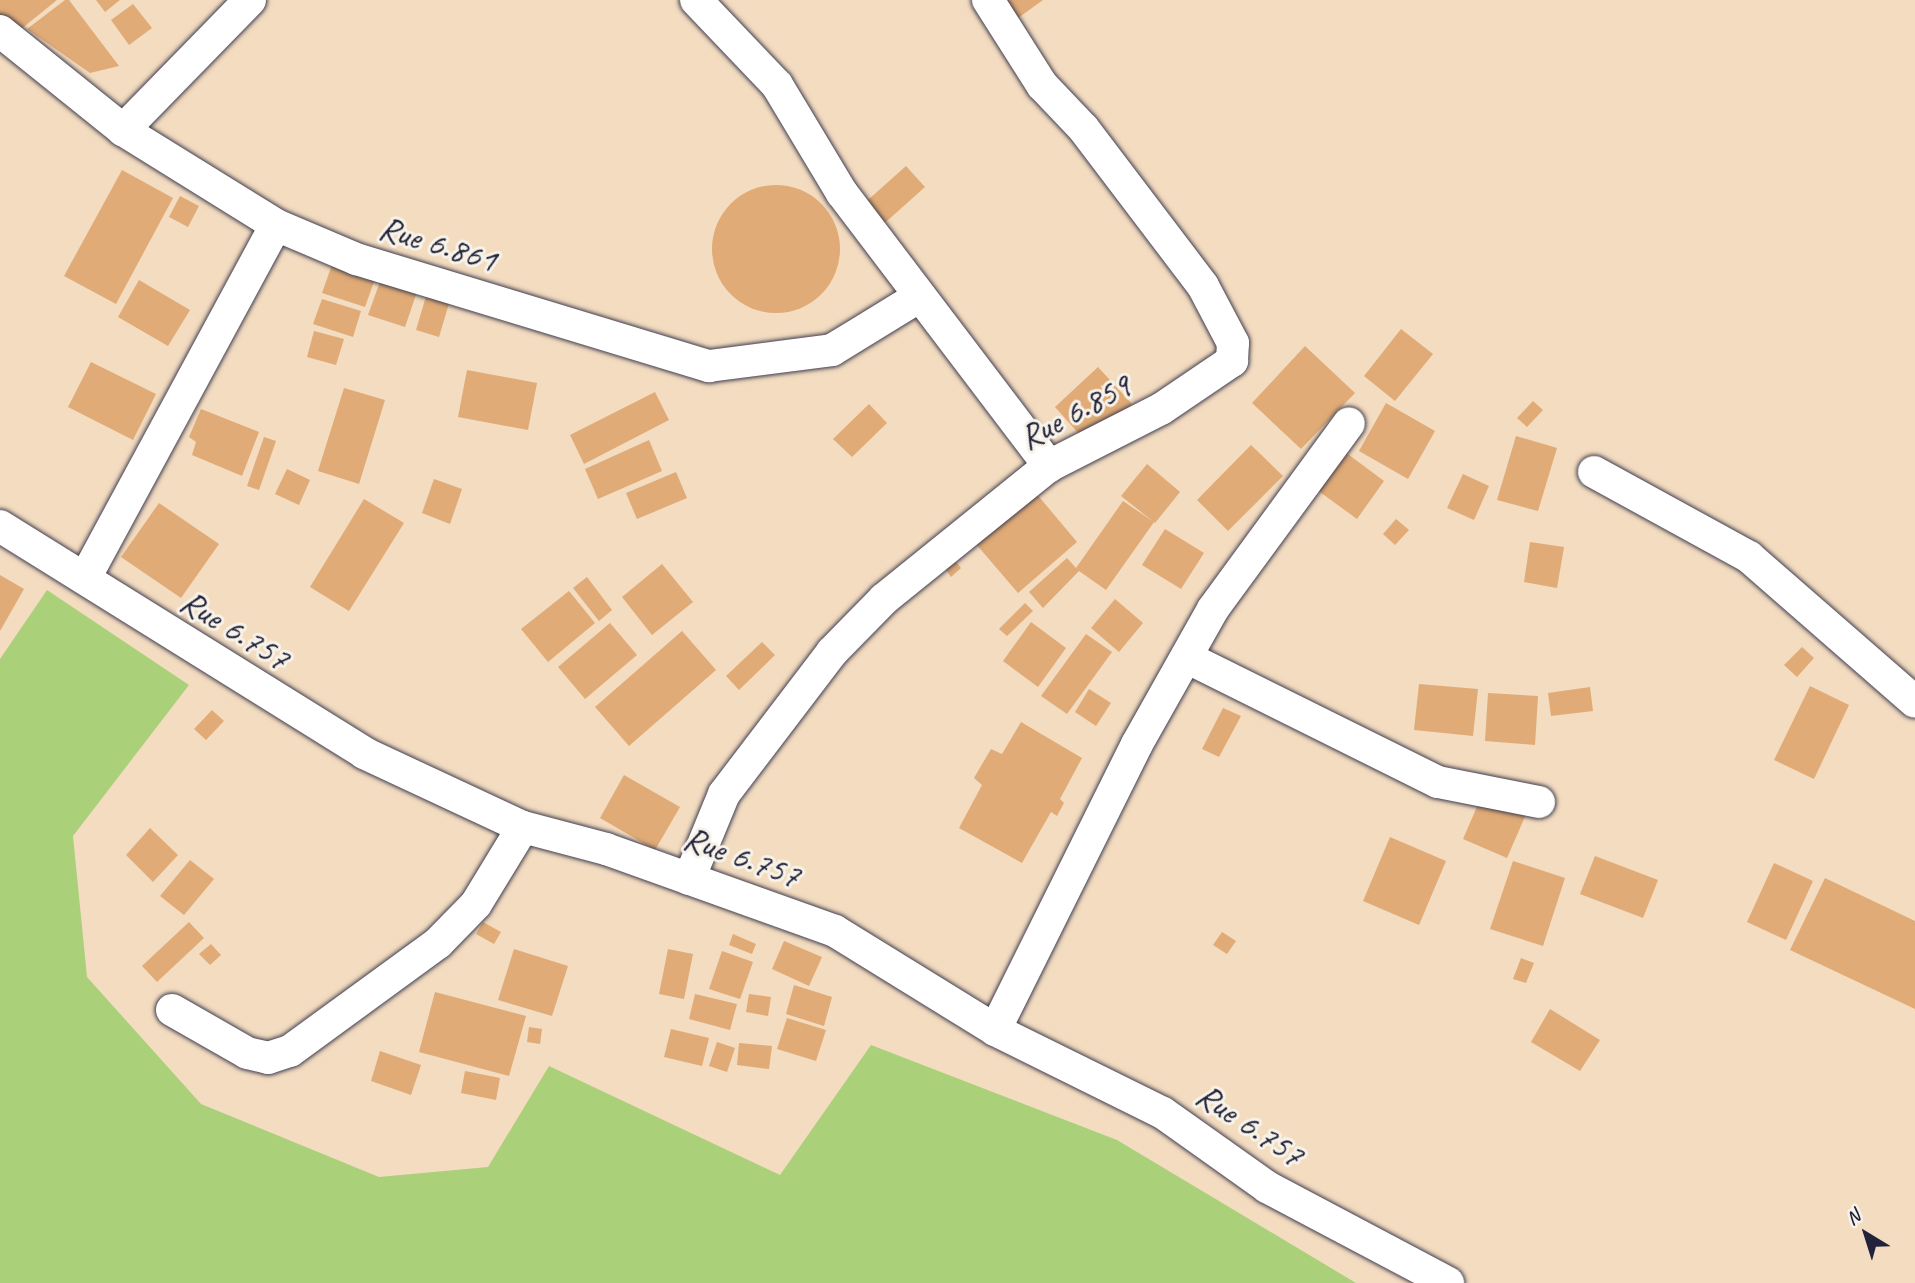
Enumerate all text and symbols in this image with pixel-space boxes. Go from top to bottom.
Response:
street label: Rue 6.861 [374,206,502,282]
street label: Rue 6.859 [1012,365,1138,459]
street label: Rue 6.757 [173,580,297,680]
street label: Rue 6.757 [678,817,806,897]
street label: Rue 6.757 [1188,1074,1312,1176]
north arrow [1831,1199,1901,1269]
text: N [1841,1204,1865,1231]

